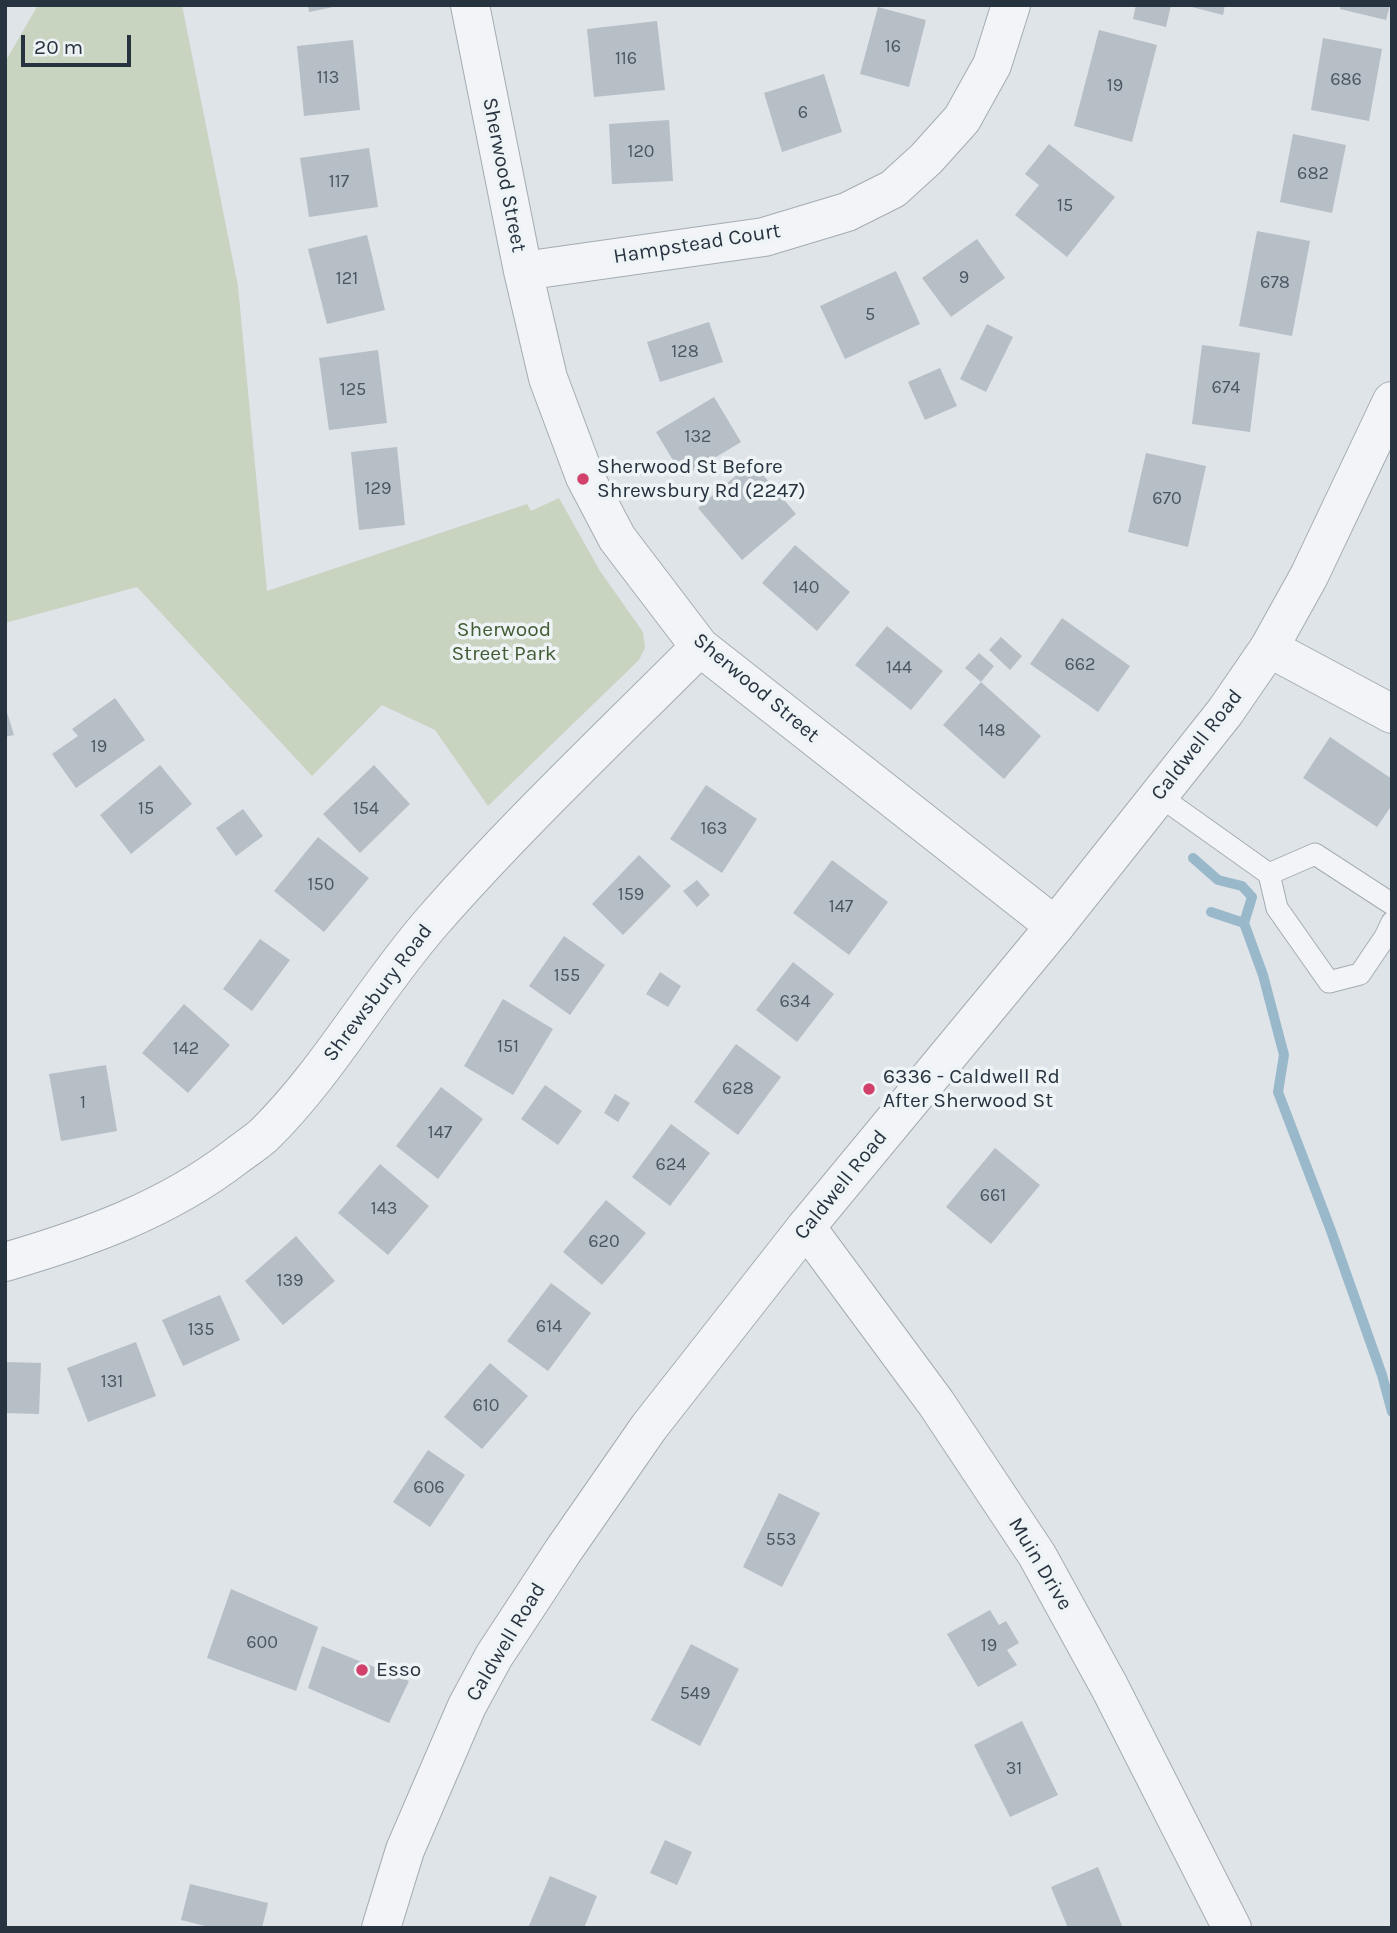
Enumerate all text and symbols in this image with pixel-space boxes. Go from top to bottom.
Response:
scale bar [24,21,135,65]
text: 20 m [34,35,83,59]
house number: 16 [885,36,901,58]
house number: 116 [615,48,637,70]
house number: 113 [317,67,339,89]
house number: 686 [1330,69,1362,91]
house number: 19 [1107,75,1123,97]
street label: Sherwood Street [477,96,531,254]
house number: 6 [798,102,808,124]
house number: 120 [627,141,655,163]
house number: 682 [1297,163,1329,185]
house number: 117 [329,171,349,193]
house number: 15 [1057,195,1073,217]
street label: Hampstead Court [612,218,782,270]
house number: 9 [959,267,969,289]
house number: 121 [336,268,358,290]
house number: 678 [1260,272,1290,294]
house number: 5 [865,304,875,326]
house number: 128 [671,341,699,363]
house number: 674 [1212,377,1240,399]
house number: 125 [340,379,366,401]
house number: 132 [684,426,712,448]
place label: Sherwood St Before Shrewsbury Rd (2247) [597,454,806,504]
marker: Sherwood St Before Shrewsbury Rd (2247) [575,471,591,487]
house number: 129 [365,478,391,500]
house number: 670 [1152,488,1182,510]
house number: 140 [793,577,819,599]
park label: Sherwood Street Park [451,617,557,667]
street label: Sherwood Street [688,628,824,748]
house number: 662 [1064,654,1096,676]
house number: 144 [886,657,912,679]
street label: Caldwell Road [1146,685,1248,805]
house number: 148 [978,720,1006,742]
house number: 19 [91,736,107,758]
house number: 15 [138,798,154,820]
house number: 154 [353,798,379,820]
house number: 163 [701,818,727,840]
house number: 150 [308,874,334,896]
house number: 159 [618,884,644,906]
house number: 147 [829,896,853,918]
street label: Shrewsbury Road [318,919,438,1067]
house number: 155 [554,965,580,987]
house number: 634 [780,991,810,1013]
house number: 151 [497,1036,519,1058]
house number: 142 [173,1038,199,1060]
place label: 6336 - Caldwell Rd After Sherwood St [883,1064,1060,1114]
house number: 628 [722,1078,754,1100]
marker: 6336 - Caldwell Rd After Sherwood St [861,1081,877,1097]
house number: 1 [80,1092,86,1114]
house number: 147 [428,1122,452,1144]
street label: Caldwell Road [789,1125,893,1245]
house number: 624 [656,1154,686,1176]
house number: 661 [980,1185,1006,1207]
house number: 143 [371,1198,397,1220]
house number: 620 [588,1231,620,1253]
house number: 139 [276,1270,304,1292]
house number: 614 [536,1316,562,1338]
house number: 135 [188,1319,214,1341]
house number: 131 [101,1371,123,1393]
house number: 610 [473,1395,499,1417]
house number: 606 [413,1477,445,1499]
street label: Muin Drive [1003,1513,1077,1615]
house number: 553 [766,1529,796,1551]
street label: Caldwell Road [461,1578,551,1706]
house number: 600 [246,1632,278,1654]
house number: 19 [981,1635,997,1657]
place label: Esso [376,1657,421,1683]
marker: Esso [354,1662,370,1678]
house number: 549 [680,1683,710,1705]
house number: 31 [1006,1758,1022,1780]

